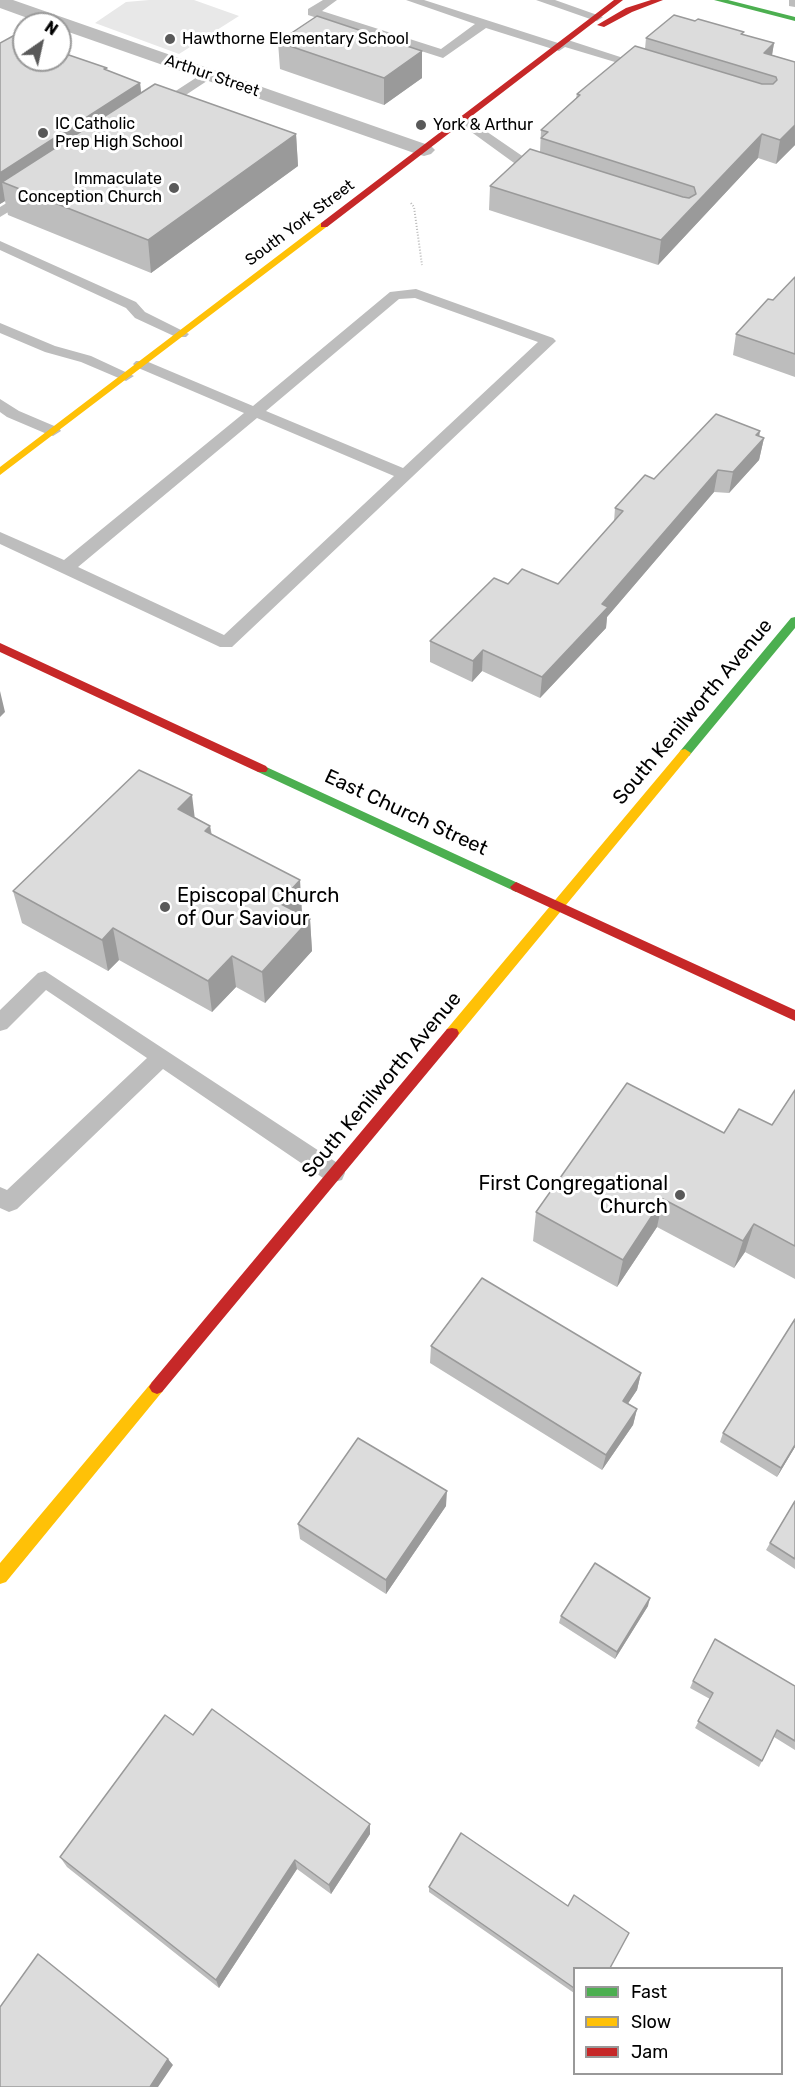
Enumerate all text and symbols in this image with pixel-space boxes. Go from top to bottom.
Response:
north arrow [12,12,72,72]
text: N [41,17,61,39]
place label: Hawthorne Elementary School [182,29,409,49]
marker: Hawthorne Elementary School [163,32,177,46]
street label: Arthur Street [162,51,262,101]
place label: IC Catholic Prep High School [55,114,183,152]
place label: York & Arthur [433,115,533,135]
marker: York & Arthur [414,118,428,132]
marker: IC Catholic Prep High School [36,126,50,140]
place label: Immaculate Conception Church [18,169,162,207]
street label: South York Street [242,176,358,270]
marker: Immaculate Conception Church [167,181,181,195]
street label: South Kenilworth Avenue [608,614,778,810]
street label: East Church Street [321,765,491,861]
place label: Episcopal Church of Our Saviour [177,884,339,931]
marker: Episcopal Church of Our Saviour [158,900,172,914]
street label: South Kenilworth Avenue [297,987,467,1183]
place label: First Congregational Church [478,1172,668,1219]
marker: First Congregational Church [673,1188,687,1202]
legend [573,1967,783,2075]
text: Fast [631,1981,667,2003]
text: Slow [631,2011,671,2033]
text: Jam [631,2041,668,2063]

